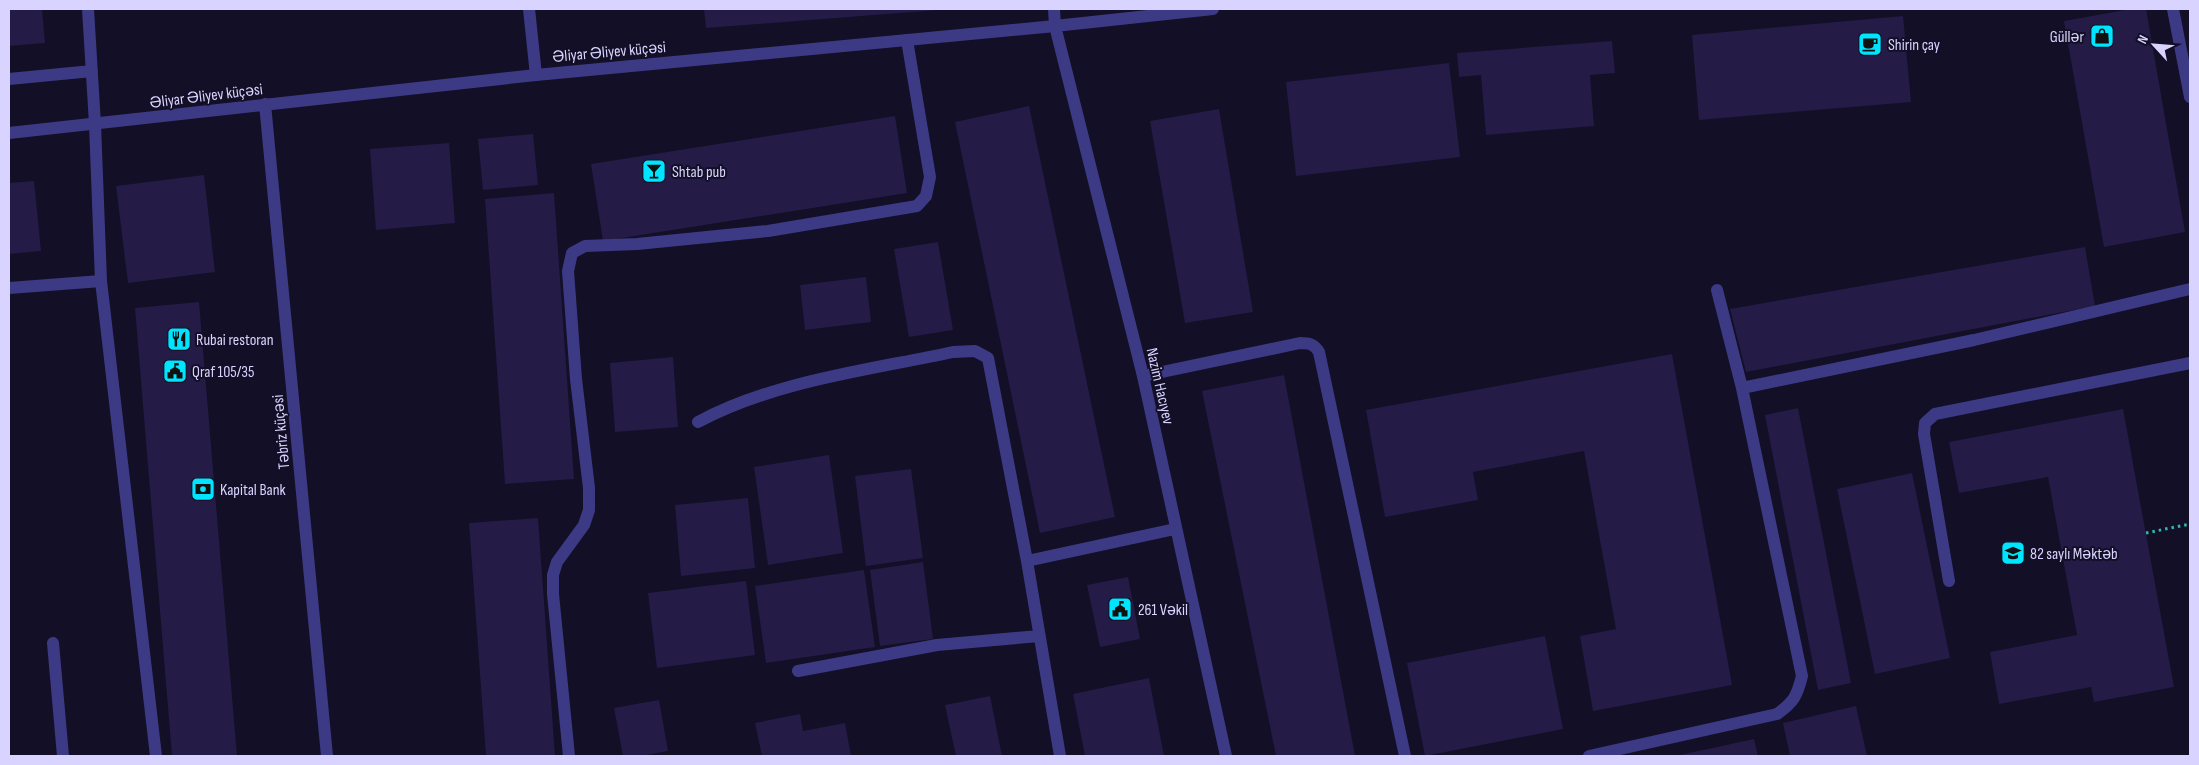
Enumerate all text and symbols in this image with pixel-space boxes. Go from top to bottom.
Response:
north arrow [2129,20,2179,70]
shop icon: Güllər [2089,23,2115,49]
place label: Güllər [2050,28,2084,47]
cafe icon: Shirin çay [1857,31,1883,57]
text: N [2133,32,2152,47]
place label: Shirin çay [1888,36,1940,55]
street label: Əliyar Əliyev küçəsi [552,38,667,67]
street label: Əliyar Əliyev küçəsi [149,80,264,113]
bar icon: Shtab pub [641,158,667,184]
place label: Shtab pub [672,163,726,182]
restaurant icon: Rubai restoran [166,326,192,352]
place label: Rubai restoran [196,331,274,350]
street label: Nazim Hacıyev [1142,346,1178,426]
public building icon: Qraf 105/35 [162,358,188,384]
place label: Qraf 105/35 [192,363,254,382]
street label: Təbriz küçəsi [269,394,294,470]
bank icon: Kapital Bank [190,476,216,502]
place label: Kapital Bank [220,481,286,500]
school or university icon: 82 saylı Məktəb [2000,540,2026,566]
place label: 82 saylı Məktəb [2030,545,2118,564]
public building icon: 261 Vəkil [1107,596,1133,622]
place label: 261 Vəkil [1138,601,1188,620]

